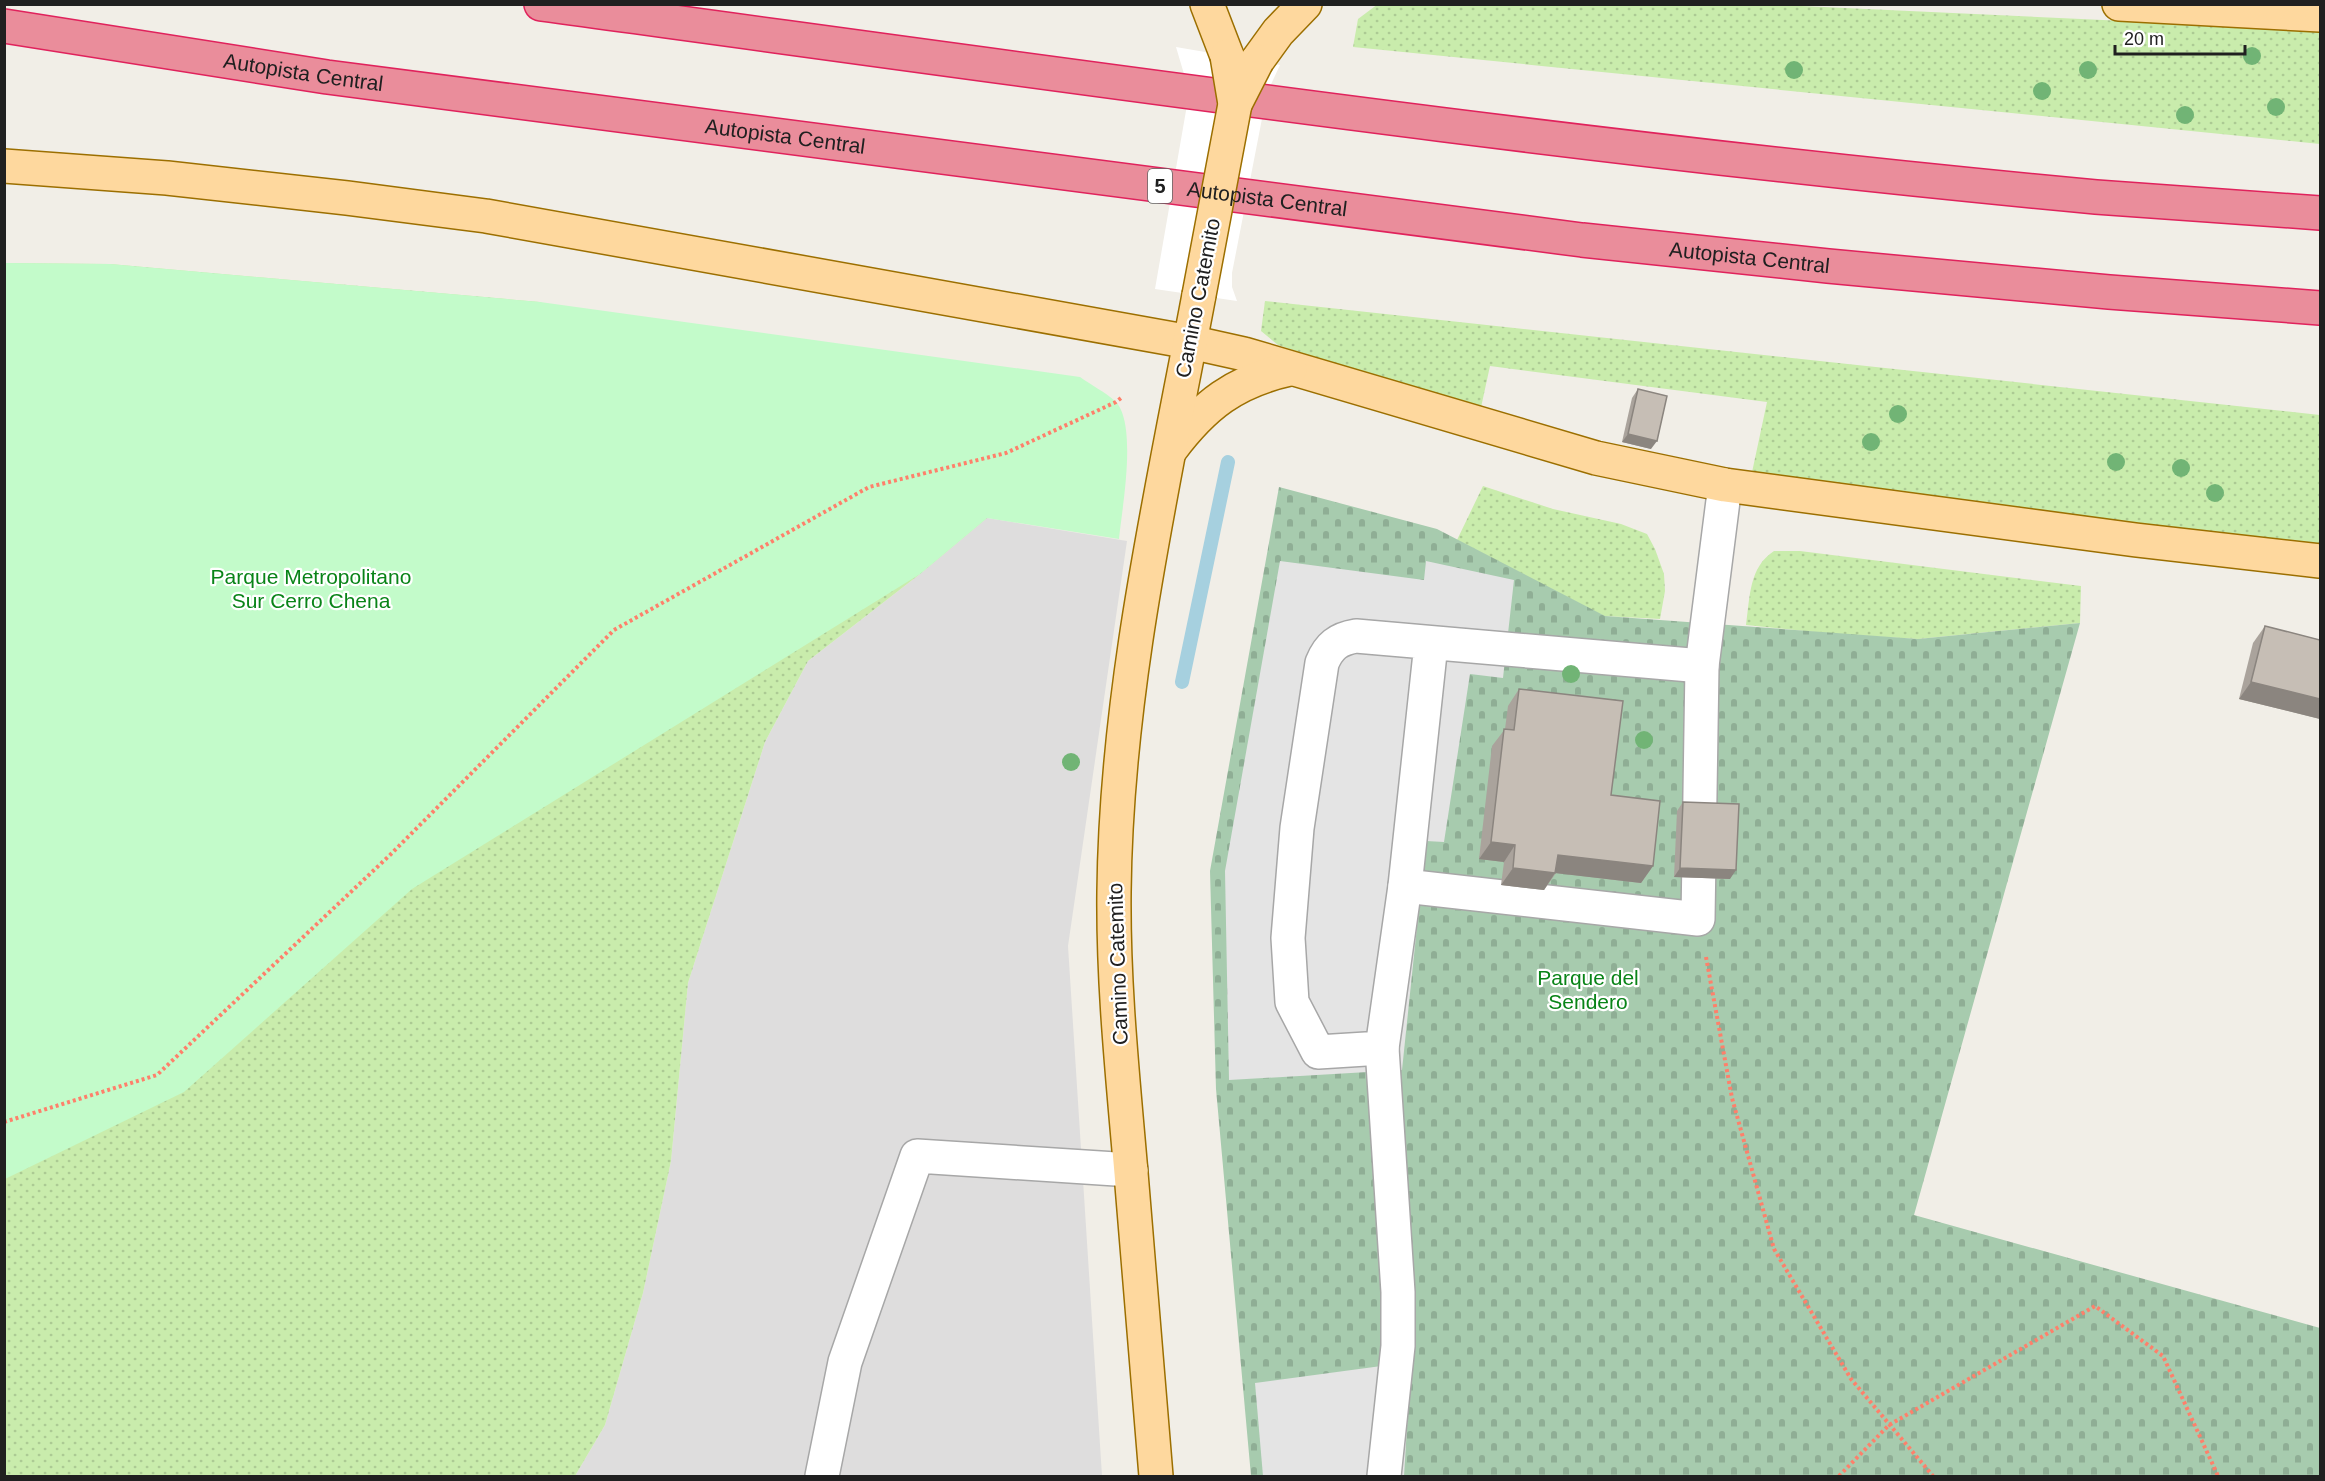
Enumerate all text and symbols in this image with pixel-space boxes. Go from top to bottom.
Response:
scale bar [2115,18,2246,56]
text: 20 m [2124,29,2164,49]
street label: Autopista Central [222,49,385,95]
street label: Autopista Central [704,114,867,158]
road number: 5 [1148,169,1172,203]
street label: Autopista Central [1186,177,1349,220]
street label: Camino Catemito [1171,216,1224,380]
street label: Autopista Central [1668,237,1831,277]
park label: Parque Metropolitano Sur Cerro Chena [211,565,411,612]
street label: Camino Catemito [1103,883,1132,1045]
park label: Parque del Sendero [1537,966,1639,1013]

